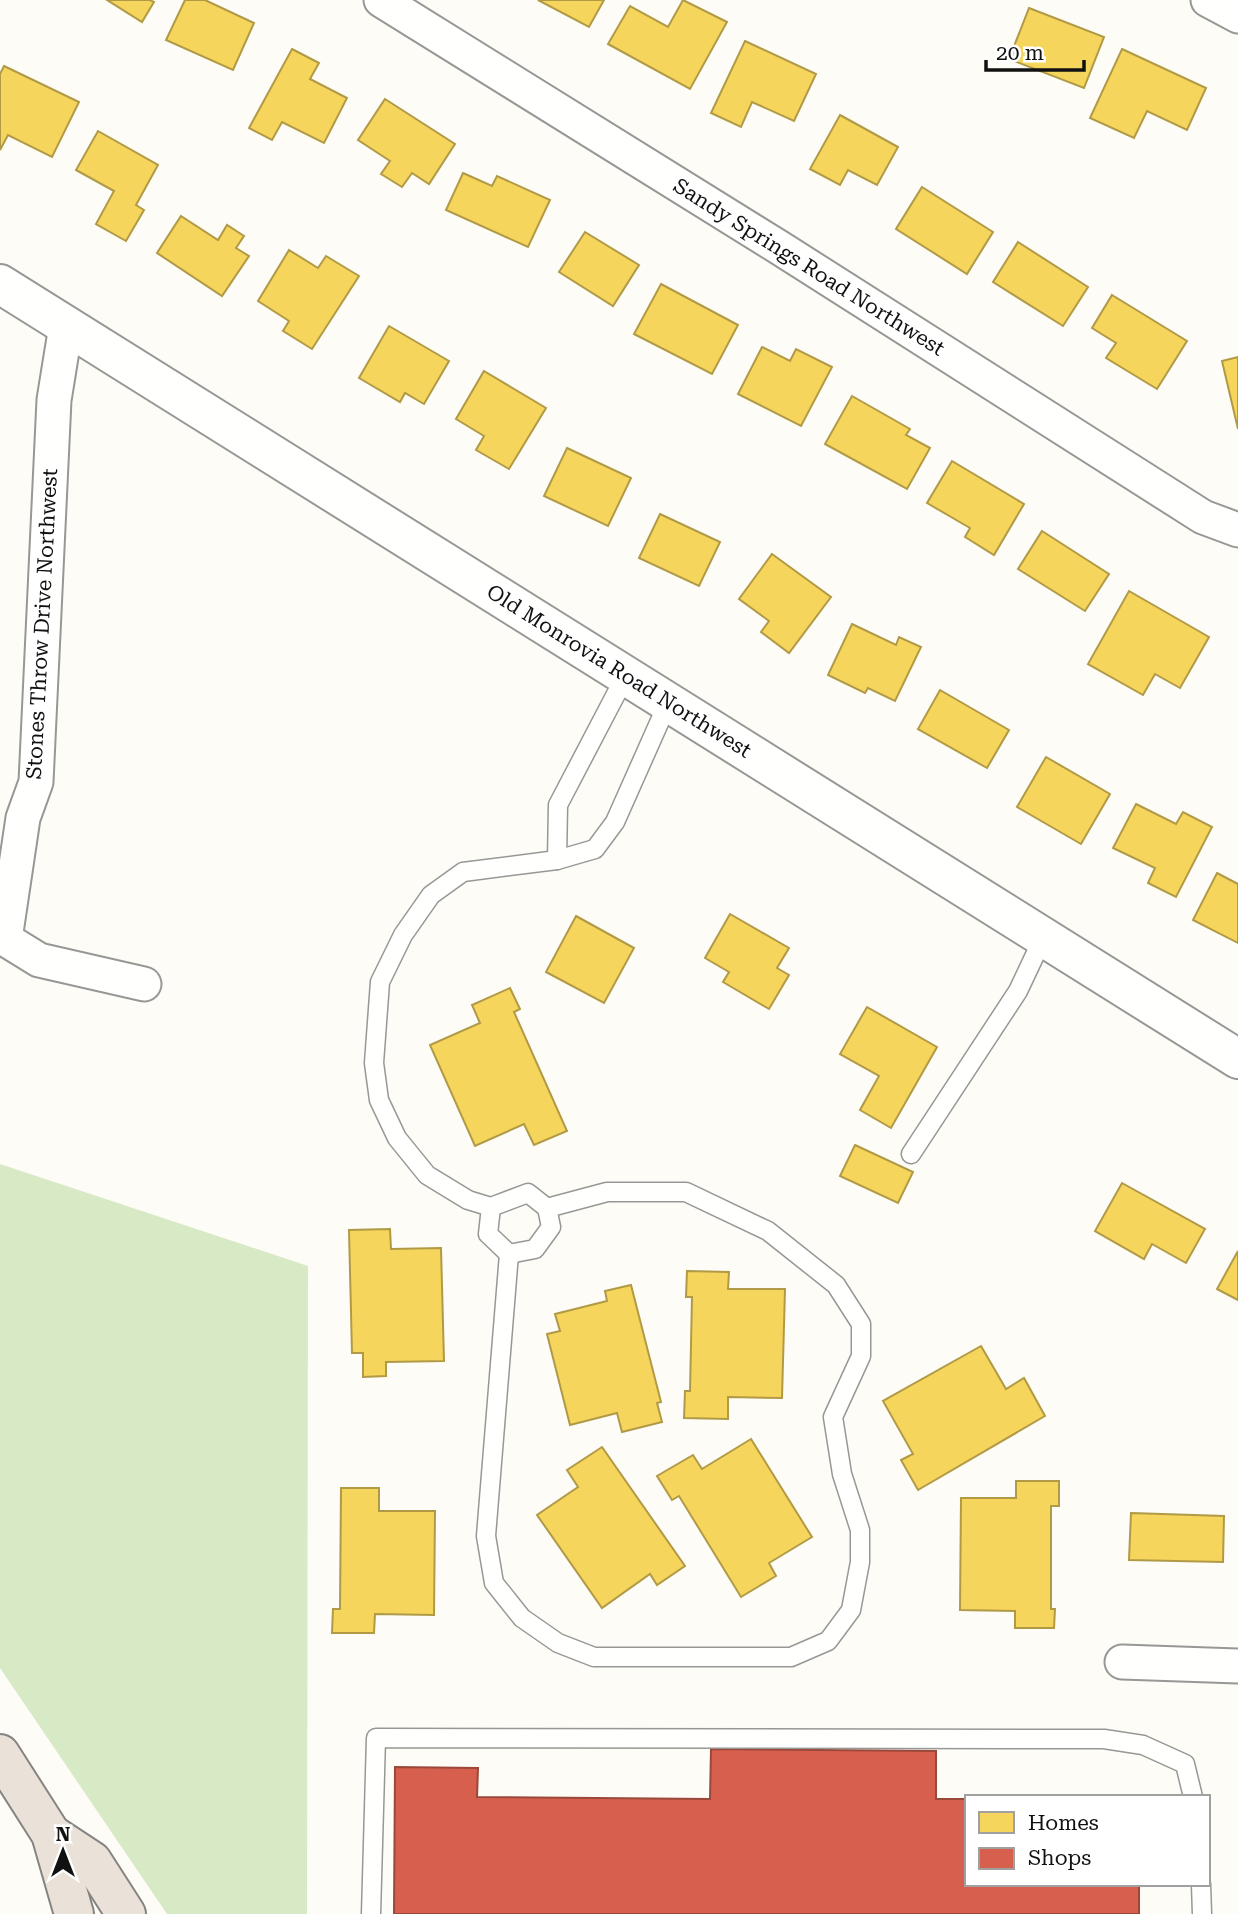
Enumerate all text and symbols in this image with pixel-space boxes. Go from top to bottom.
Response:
scale bar [986,28,1084,72]
text: 20 m [996,41,1044,65]
street label: Sandy Springs Road Northwest [669,173,949,361]
street label: Stones Throw Drive Northwest [22,468,62,780]
street label: Old Monrovia Road Northwest [482,579,756,763]
legend [965,1795,1210,1886]
text: Homes [1028,1811,1099,1835]
north arrow [28,1816,98,1886]
text: N [56,1823,71,1846]
text: Shops [1028,1846,1091,1870]

